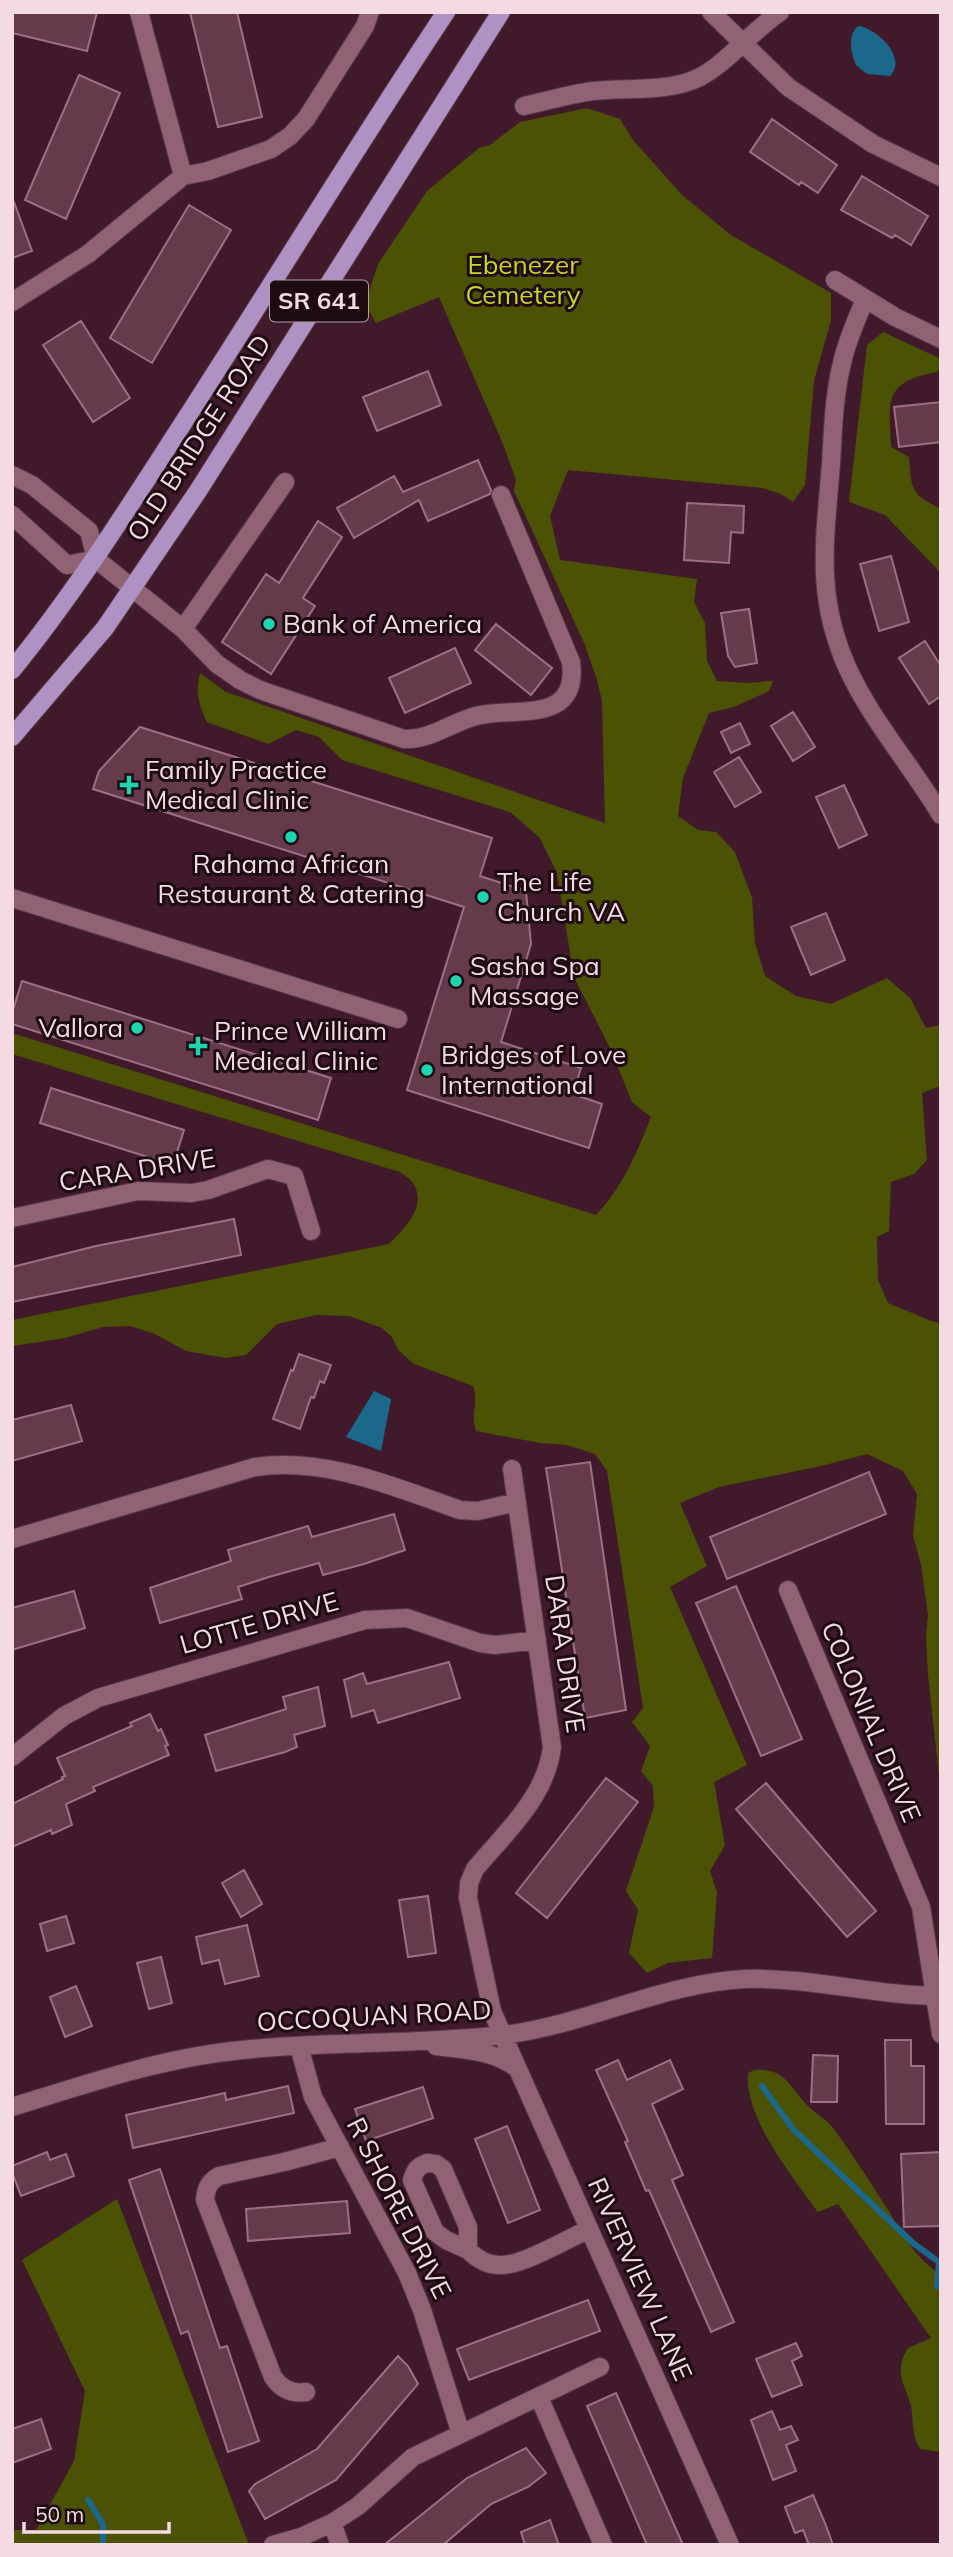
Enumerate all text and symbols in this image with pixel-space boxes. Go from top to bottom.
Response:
park label: Ebenezer Cemetery [465,248,581,311]
road number: SR 641 [270,280,368,322]
street label: OLD BRIDGE ROAD [120,328,278,547]
place label: Bank of America [283,607,482,640]
marker: Bank of America [261,616,277,632]
place label: Family Practice Medical Clinic [145,753,327,816]
marker: Family Practice Medical Clinic [119,775,139,795]
marker: Rahama African Restaurant & Catering [283,829,299,845]
place label: Rahama African Restaurant & Catering [157,847,425,910]
place label: The Life Church VA [497,865,625,928]
marker: The Life Church VA [475,889,491,905]
place label: Sasha Spa Massage [470,949,600,1012]
marker: Sasha Spa Massage [448,973,464,989]
place label: Vallora [39,1011,123,1044]
place label: Prince William Medical Clinic [214,1014,387,1077]
marker: Vallora [129,1020,145,1036]
marker: Prince William Medical Clinic [188,1036,208,1056]
place label: Bridges of Love International [441,1038,626,1101]
marker: Bridges of Love International [419,1062,435,1078]
street label: CARA DRIVE [56,1141,217,1198]
street label: DARA DRIVE [538,1573,593,1735]
street label: LOTTE DRIVE [176,1584,342,1661]
street label: COLONIAL DRIVE [814,1617,929,1827]
street label: OCCOQUAN ROAD [256,1993,492,2038]
street label: R SHORE DRIVE [340,2112,459,2304]
street label: RIVERVIEW LANE [581,2172,700,2386]
scale bar [24,2490,170,2534]
text: 50 m [35,2501,84,2527]

